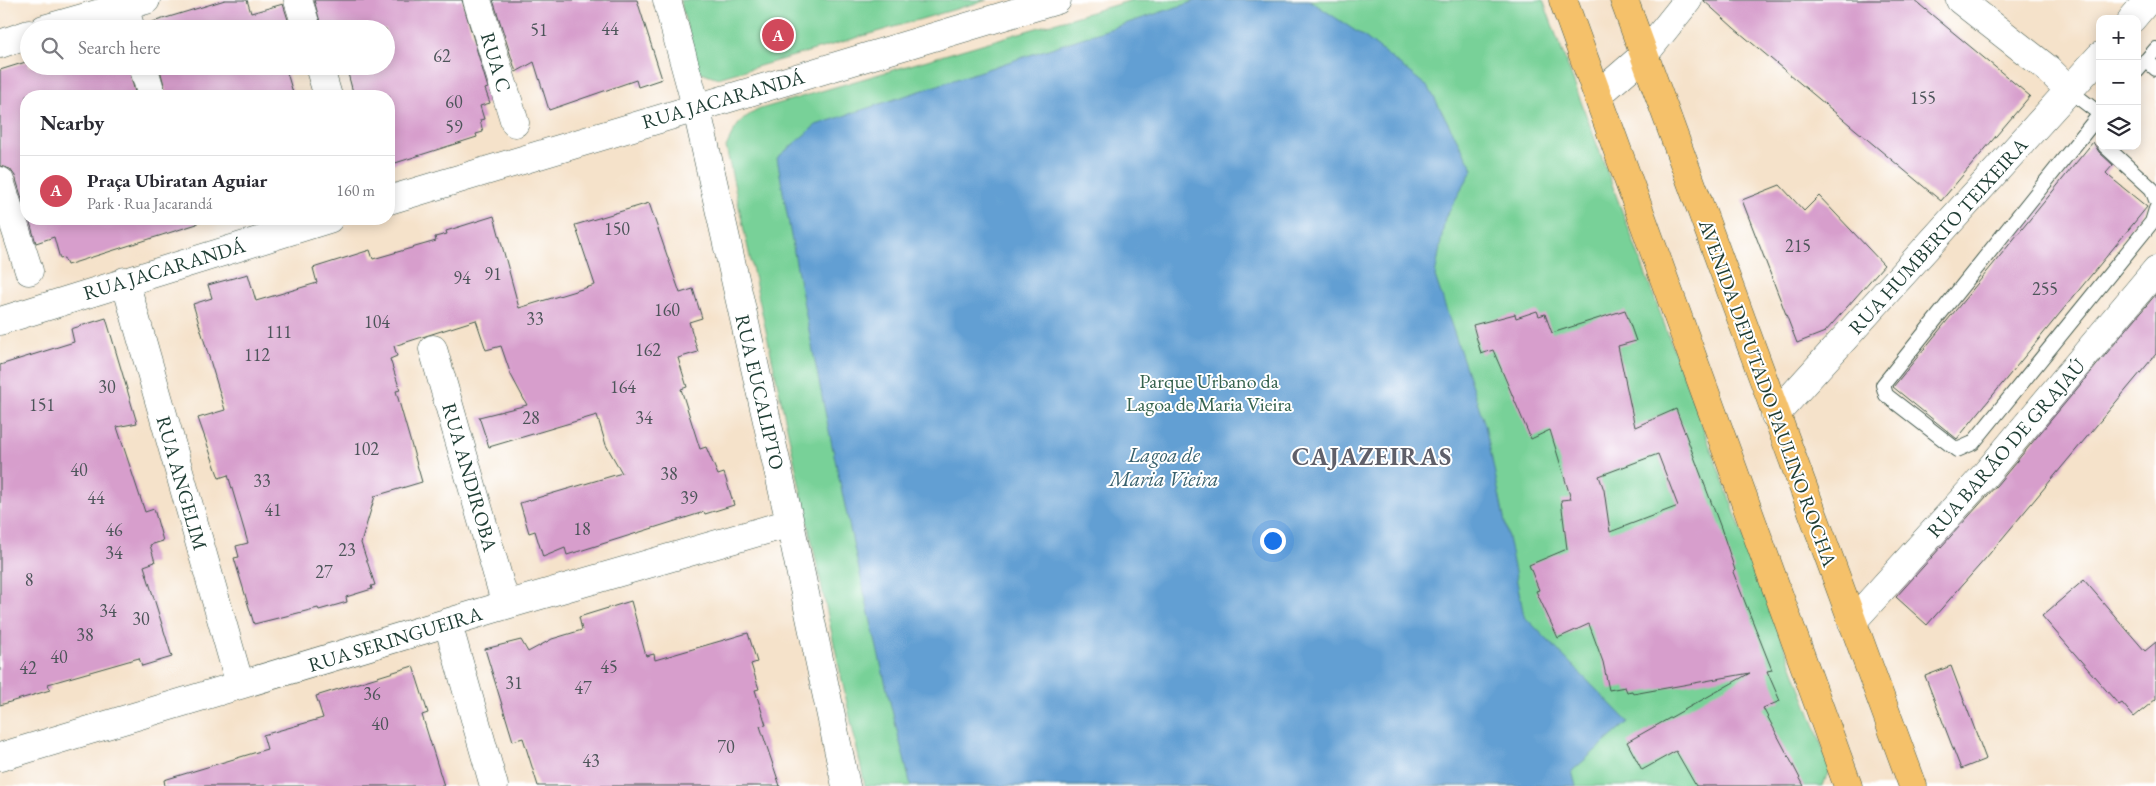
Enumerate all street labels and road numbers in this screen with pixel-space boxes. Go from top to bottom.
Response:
street label: RUA C [475,29,517,95]
street label: RUA JACARANDÁ [639,63,807,135]
street label: RUA HUMBERTO TEIXEIRA [1843,132,2033,340]
street label: AVENIDA DEPUTADO PAULINO ROCHA [1693,215,1843,570]
street label: RUA JACARANDÁ [80,232,248,306]
street label: RUA EUCALIPTO [729,312,791,472]
street label: RUA BARÃO DE GRAJAÚ [1921,353,2091,543]
street label: RUA ANDIROBA [436,400,504,555]
street label: RUA ANGELIM [150,413,214,553]
street label: RUA SERINGUEIRA [305,600,485,678]

